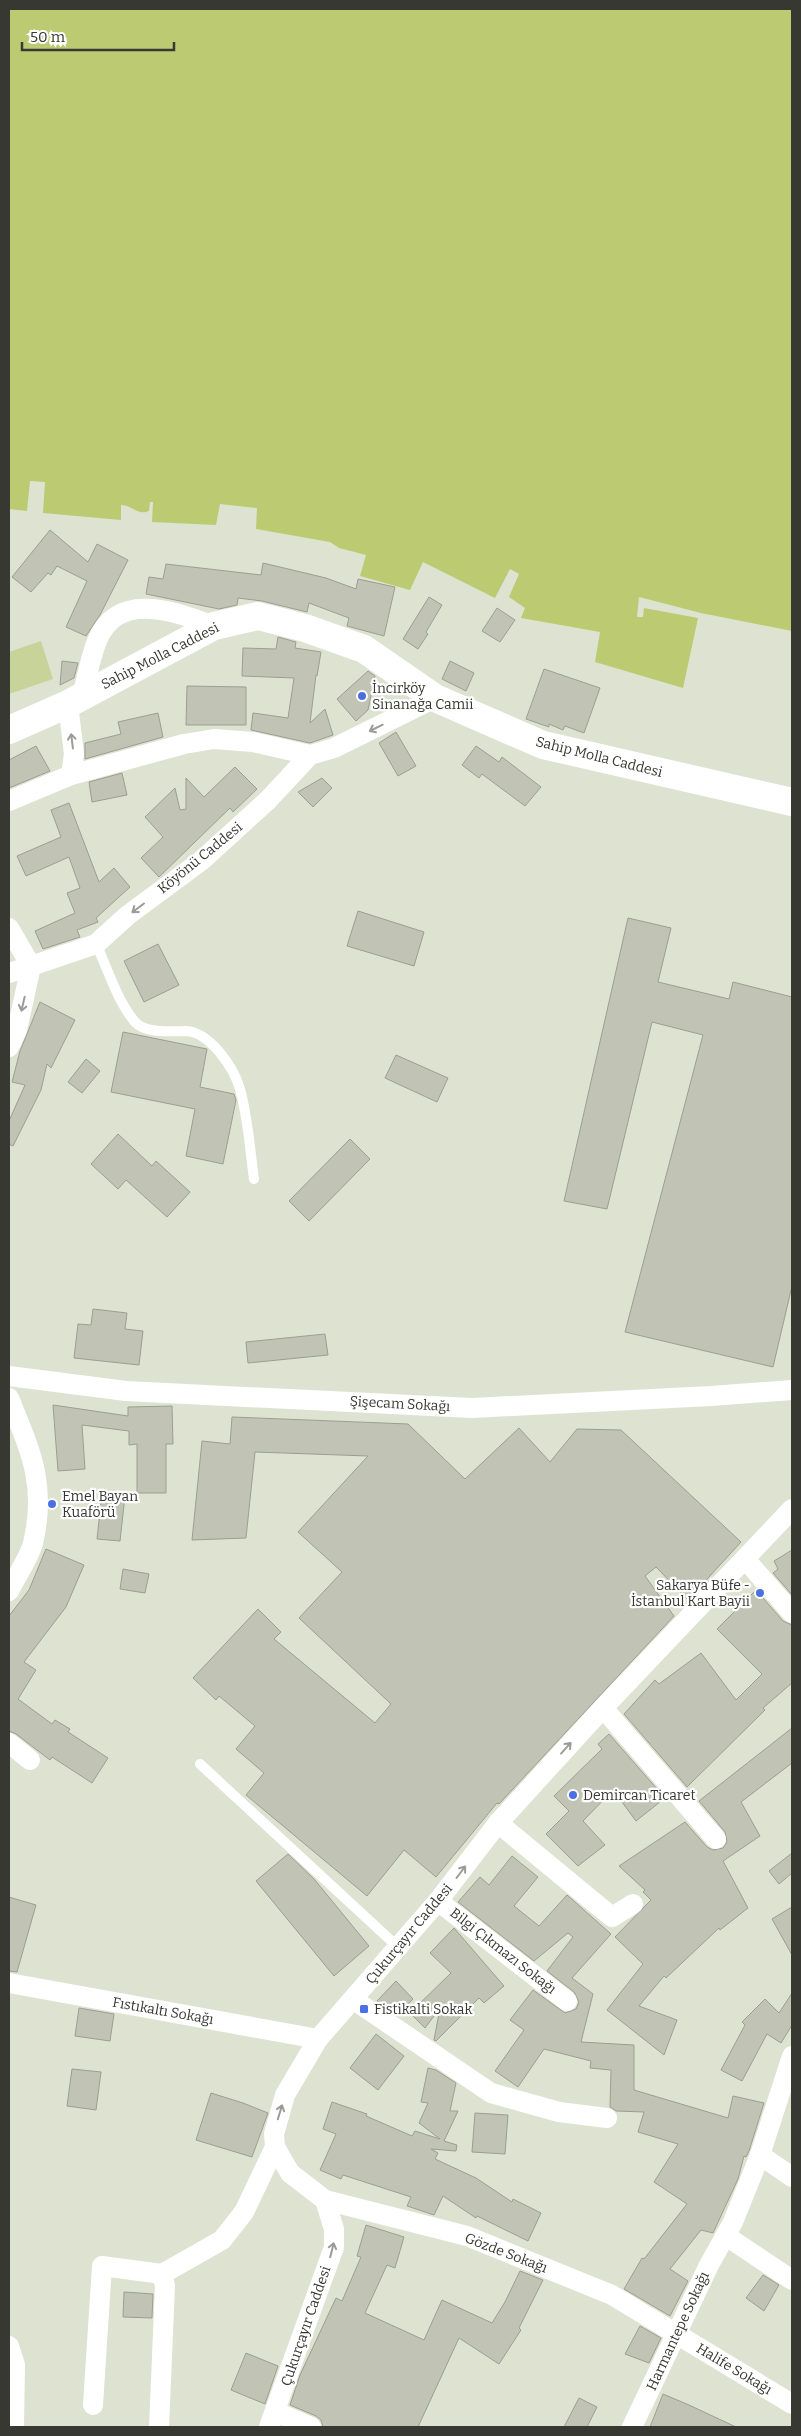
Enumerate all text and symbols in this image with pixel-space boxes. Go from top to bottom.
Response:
scale bar [22,20,175,52]
text: 50 m [30,28,66,46]
street label: Sahip Molla Caddesi [98,619,222,693]
place label: İncirköy Sinanağa Camii [372,680,473,713]
marker: İncirköy Sinanağa Camii [356,690,368,702]
one-way arrow [369,723,384,733]
street label: Sahip Molla Caddesi [534,733,664,781]
one-way arrow [67,734,77,750]
street label: Köyönü Caddesi [154,819,246,897]
one-way arrow [131,903,145,913]
one-way arrow [18,995,27,1011]
street label: Şişecam Sokağı [349,1393,451,1415]
place label: Emel Bayan Kuaförü [62,1488,138,1521]
marker: Emel Bayan Kuaförü [46,1498,58,1510]
place label: Sakarya Büfe - İstanbul Kart Bayii [631,1577,750,1610]
marker: Sakarya Büfe - İstanbul Kart Bayii [754,1587,766,1599]
one-way arrow [560,1742,572,1755]
place label: Demircan Ticaret [583,1787,695,1804]
marker: Demircan Ticaret [567,1789,579,1801]
one-way arrow [455,1866,466,1879]
street label: Çukurçayır Caddesi [362,1880,456,1988]
street label: Bilgi Çıkmazı Sokağı [447,1904,559,1998]
street label: Fıstıkaltı Sokağı [111,1994,215,2028]
place label: Fistikalti Sokak [374,2001,472,2018]
marker: Fistikalti Sokak [358,2003,370,2015]
one-way arrow [275,2104,285,2120]
street label: Gözde Sokağı [462,2229,550,2277]
one-way arrow [328,2242,337,2258]
street label: Çukurçayır Caddesi [277,2264,335,2388]
street label: Harmantepe Sokağı [643,2269,713,2393]
street label: Halife Sokağı [693,2340,775,2398]

